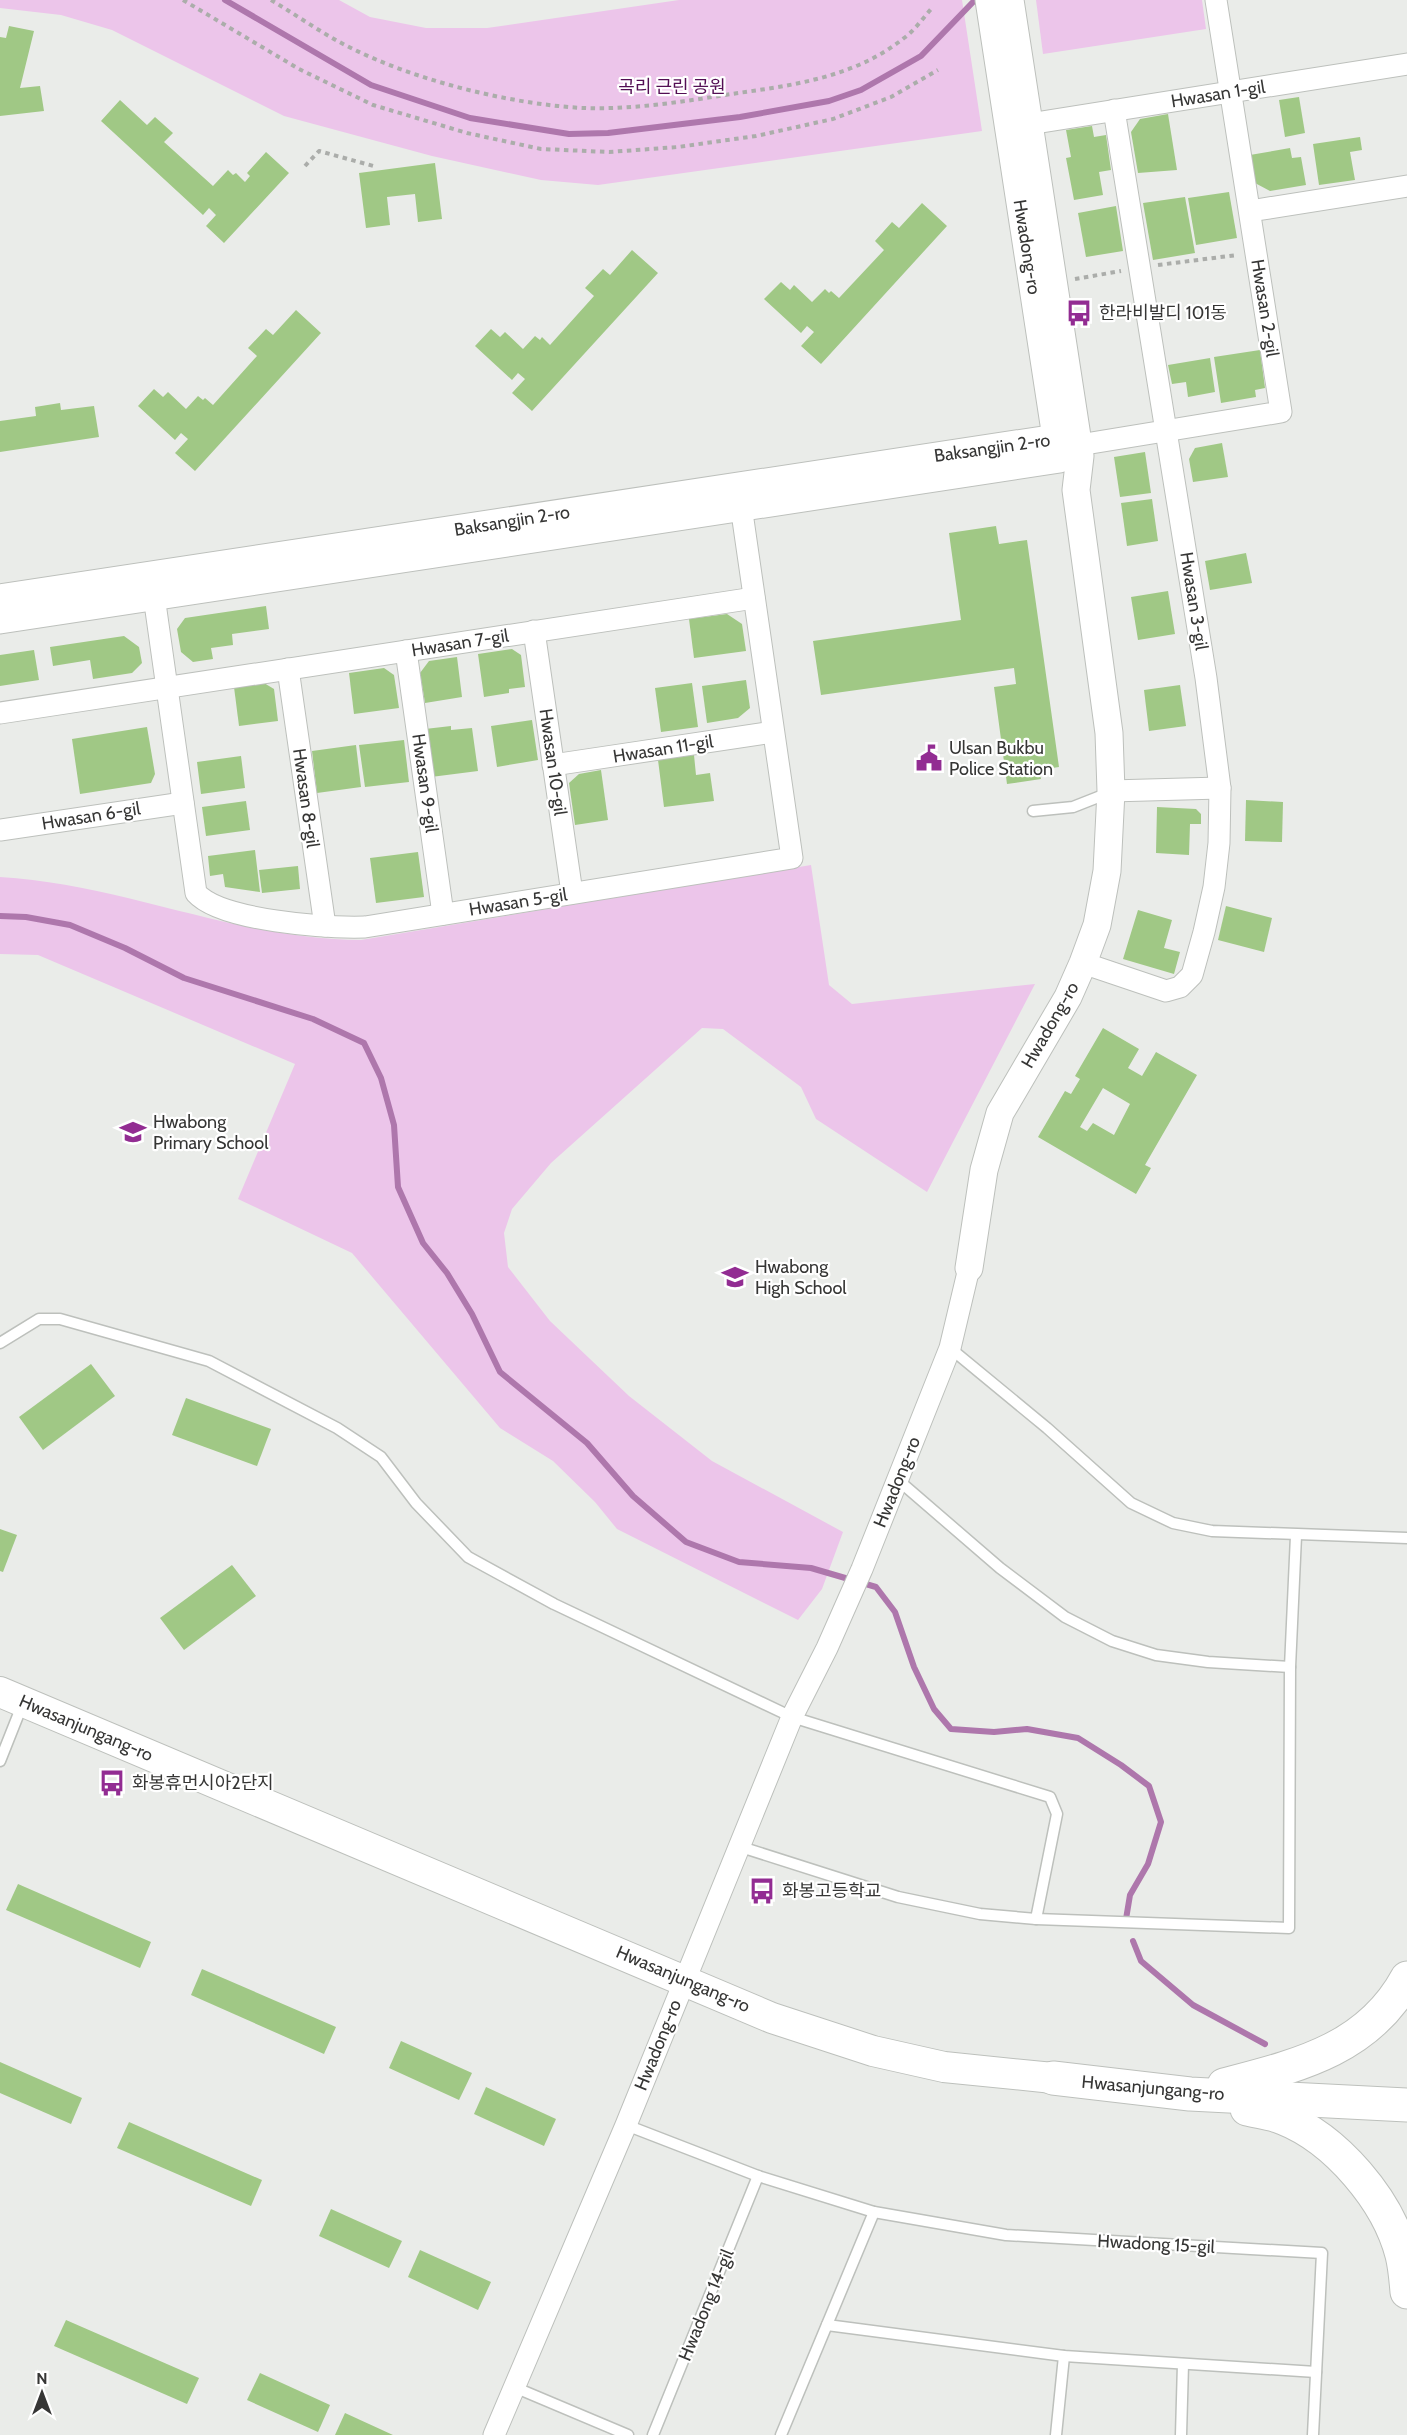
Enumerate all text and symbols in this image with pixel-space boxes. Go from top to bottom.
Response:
park label: 곡리 근린 공원 [618,76,726,98]
street label: Hwasan 1-gil [1169,76,1268,112]
street label: Hwadong-ro [1009,198,1045,296]
street label: Hwasan 2-gil [1246,258,1284,359]
bus stop icon: 한라비발디 101동 [1064,298,1094,328]
place label: 한라비발디 101동 [1099,302,1227,324]
street label: Baksangjin 2-ro [933,429,1051,467]
street label: Baksangjin 2-ro [453,501,572,541]
street label: Hwasan 3-gil [1175,550,1213,652]
street label: Hwasan 7-gil [410,624,511,662]
street label: Hwasan 10-gil [535,707,571,818]
street label: Hwasan 11-gil [611,730,715,768]
street label: Hwasan 9-gil [407,732,443,835]
place label: Ulsan Bukbu Police Station [949,737,1053,780]
public building icon: Ulsan Bukbu Police Station [914,743,944,773]
street label: Hwasan 8-gil [288,747,324,850]
street label: Hwasan 6-gil [40,797,143,835]
street label: Hwasan 5-gil [467,883,569,921]
street label: Hwadong-ro [1016,978,1084,1072]
place label: Hwabong Primary School [153,1111,269,1154]
school or university icon: Hwabong Primary School [118,1117,148,1147]
place label: Hwabong High School [755,1256,847,1299]
school or university icon: Hwabong High School [720,1262,750,1292]
street label: Hwadong-ro [869,1433,925,1531]
street label: Hwasanjungang-ro [16,1690,156,1766]
bus stop icon: 화봉휴먼시아2단지 [97,1768,127,1798]
place label: 화봉휴먼시아2단지 [132,1772,274,1794]
bus stop icon: 화봉고등학교 [747,1876,777,1906]
place label: 화봉고등학교 [782,1880,881,1902]
street label: Hwasanjungang-ro [613,1941,753,2017]
street label: Hwadong-ro [630,1996,686,2094]
street label: Hwasanjungang-ro [1081,2071,1225,2105]
street label: Hwadong 15-gil [1097,2230,1216,2258]
street label: Hwadong 14-gil [674,2245,739,2364]
north arrow [12,2363,72,2423]
text: N [36,2369,48,2388]

